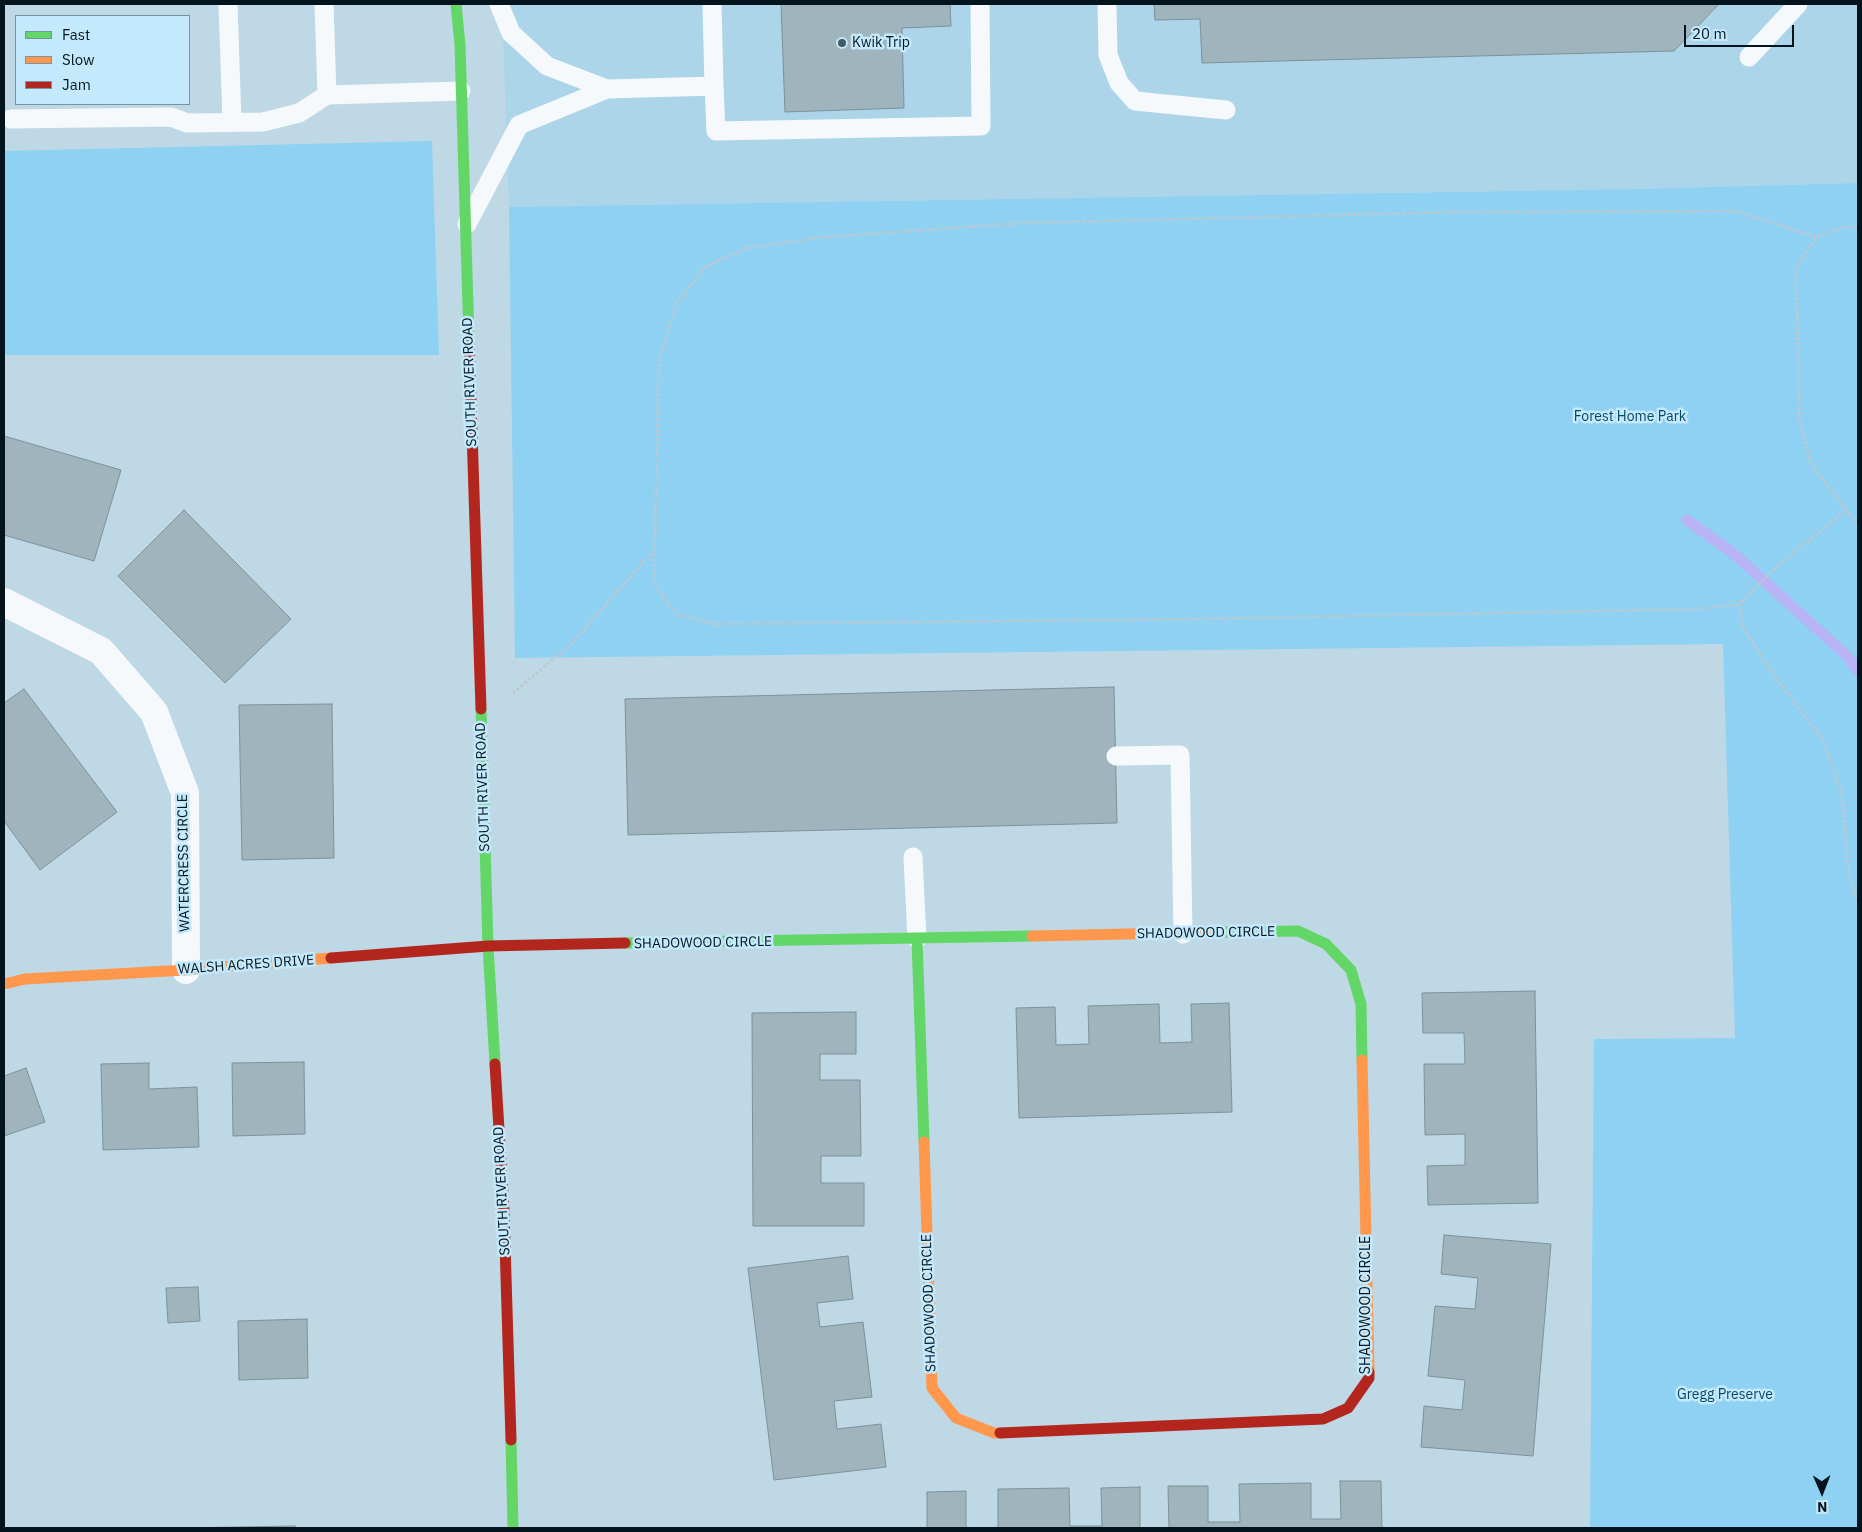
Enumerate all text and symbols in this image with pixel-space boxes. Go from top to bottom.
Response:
legend [15,15,190,105]
scale bar [1687,15,1797,47]
text: 20 m [1692,24,1727,43]
text: Fast [62,25,90,44]
place label: Kwik Trip [852,35,910,51]
marker: Kwik Trip [836,37,848,49]
text: Slow [62,50,95,69]
text: Jam [62,75,91,94]
street label: SOUTH RIVER ROAD [459,317,481,447]
park label: Forest Home Park [1574,409,1686,425]
street label: SOUTH RIVER ROAD [472,722,494,852]
street label: WATERCRESS CIRCLE [174,794,194,932]
street label: SHADOWOOD CIRCLE [1137,923,1275,943]
street label: SHADOWOOD CIRCLE [634,933,772,953]
street label: WALSH ACRES DRIVE [177,952,315,978]
street label: SOUTH RIVER ROAD [490,1126,514,1256]
street label: SHADOWOOD CIRCLE [918,1234,940,1372]
street label: SHADOWOOD CIRCLE [1358,1236,1374,1374]
park label: Gregg Preserve [1677,1387,1773,1403]
north arrow [1797,1467,1847,1517]
text: N [1817,1498,1827,1516]

